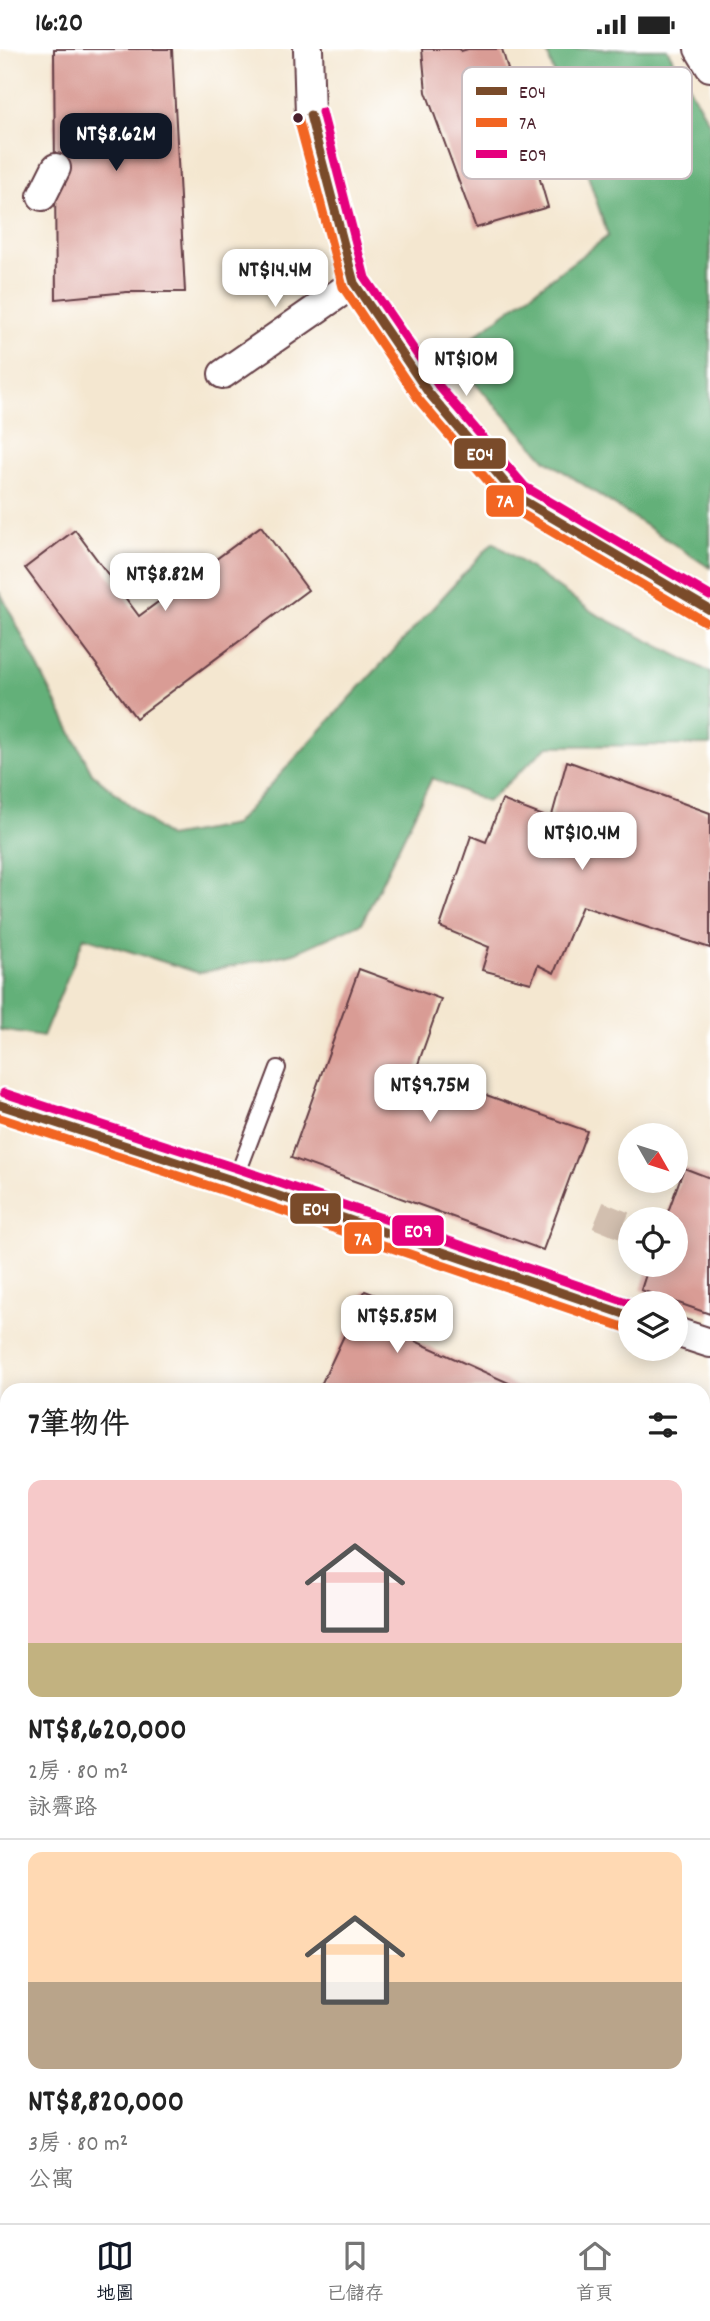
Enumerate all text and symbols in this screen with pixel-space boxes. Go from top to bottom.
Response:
text: 16:20 [35,6,83,43]
legend [462,67,692,179]
text: E04 [519,81,546,108]
unlabelled marker [291,111,305,125]
text: 7A [519,112,537,139]
pin: NT$8.62M [44,113,188,173]
text: NT$8.62M [76,119,156,152]
text: E09 [519,144,547,171]
pin: NT$14.4M [203,250,347,309]
text: NT$14.4M [238,255,312,288]
pin: NT$10M [409,339,523,398]
text: NT$10M [434,344,498,377]
line badge: E04 [453,437,507,470]
text: E04 [467,443,493,470]
line badge: 7A [485,484,525,518]
text: 7A [496,490,514,517]
pin: NT$8.82M [93,553,237,613]
text: NT$8.82M [126,559,204,592]
pin: NT$10.4M [510,813,654,872]
text: NT$10.4M [544,818,620,851]
pin: NT$9.75M [358,1065,502,1124]
text: NT$9.75M [390,1070,470,1103]
north arrow [618,1123,688,1193]
map controls [618,1123,688,1361]
line badge: E04 [289,1192,342,1225]
text: E04 [303,1198,329,1225]
button: locate [618,1207,688,1277]
line badge: E09 [391,1214,445,1247]
text: E09 [404,1220,432,1247]
line badge: 7A [343,1221,383,1255]
text: 7A [354,1228,372,1255]
button: layers [618,1291,688,1361]
pin: NT$5.85M [325,1295,469,1355]
text: NT$5.85M [357,1301,437,1334]
text: 7筆物件 [28,1406,130,1449]
icon: filters [644,1406,682,1444]
icon: home [292,1525,418,1651]
text: NT$8,620,000 [28,1711,187,1754]
text: 2房 · 80 m² [28,1757,128,1790]
text: 詠霽路 [28,1793,97,1826]
icon: home [292,1897,418,2023]
text: NT$8,820,000 [28,2083,184,2126]
text: 3房 · 80 m² [28,2129,128,2162]
text: 公寓 [28,2165,74,2198]
tab: 地圖 [96,2237,134,2309]
tab: 已儲存 [326,2237,384,2309]
tab: 首頁 [576,2237,614,2309]

